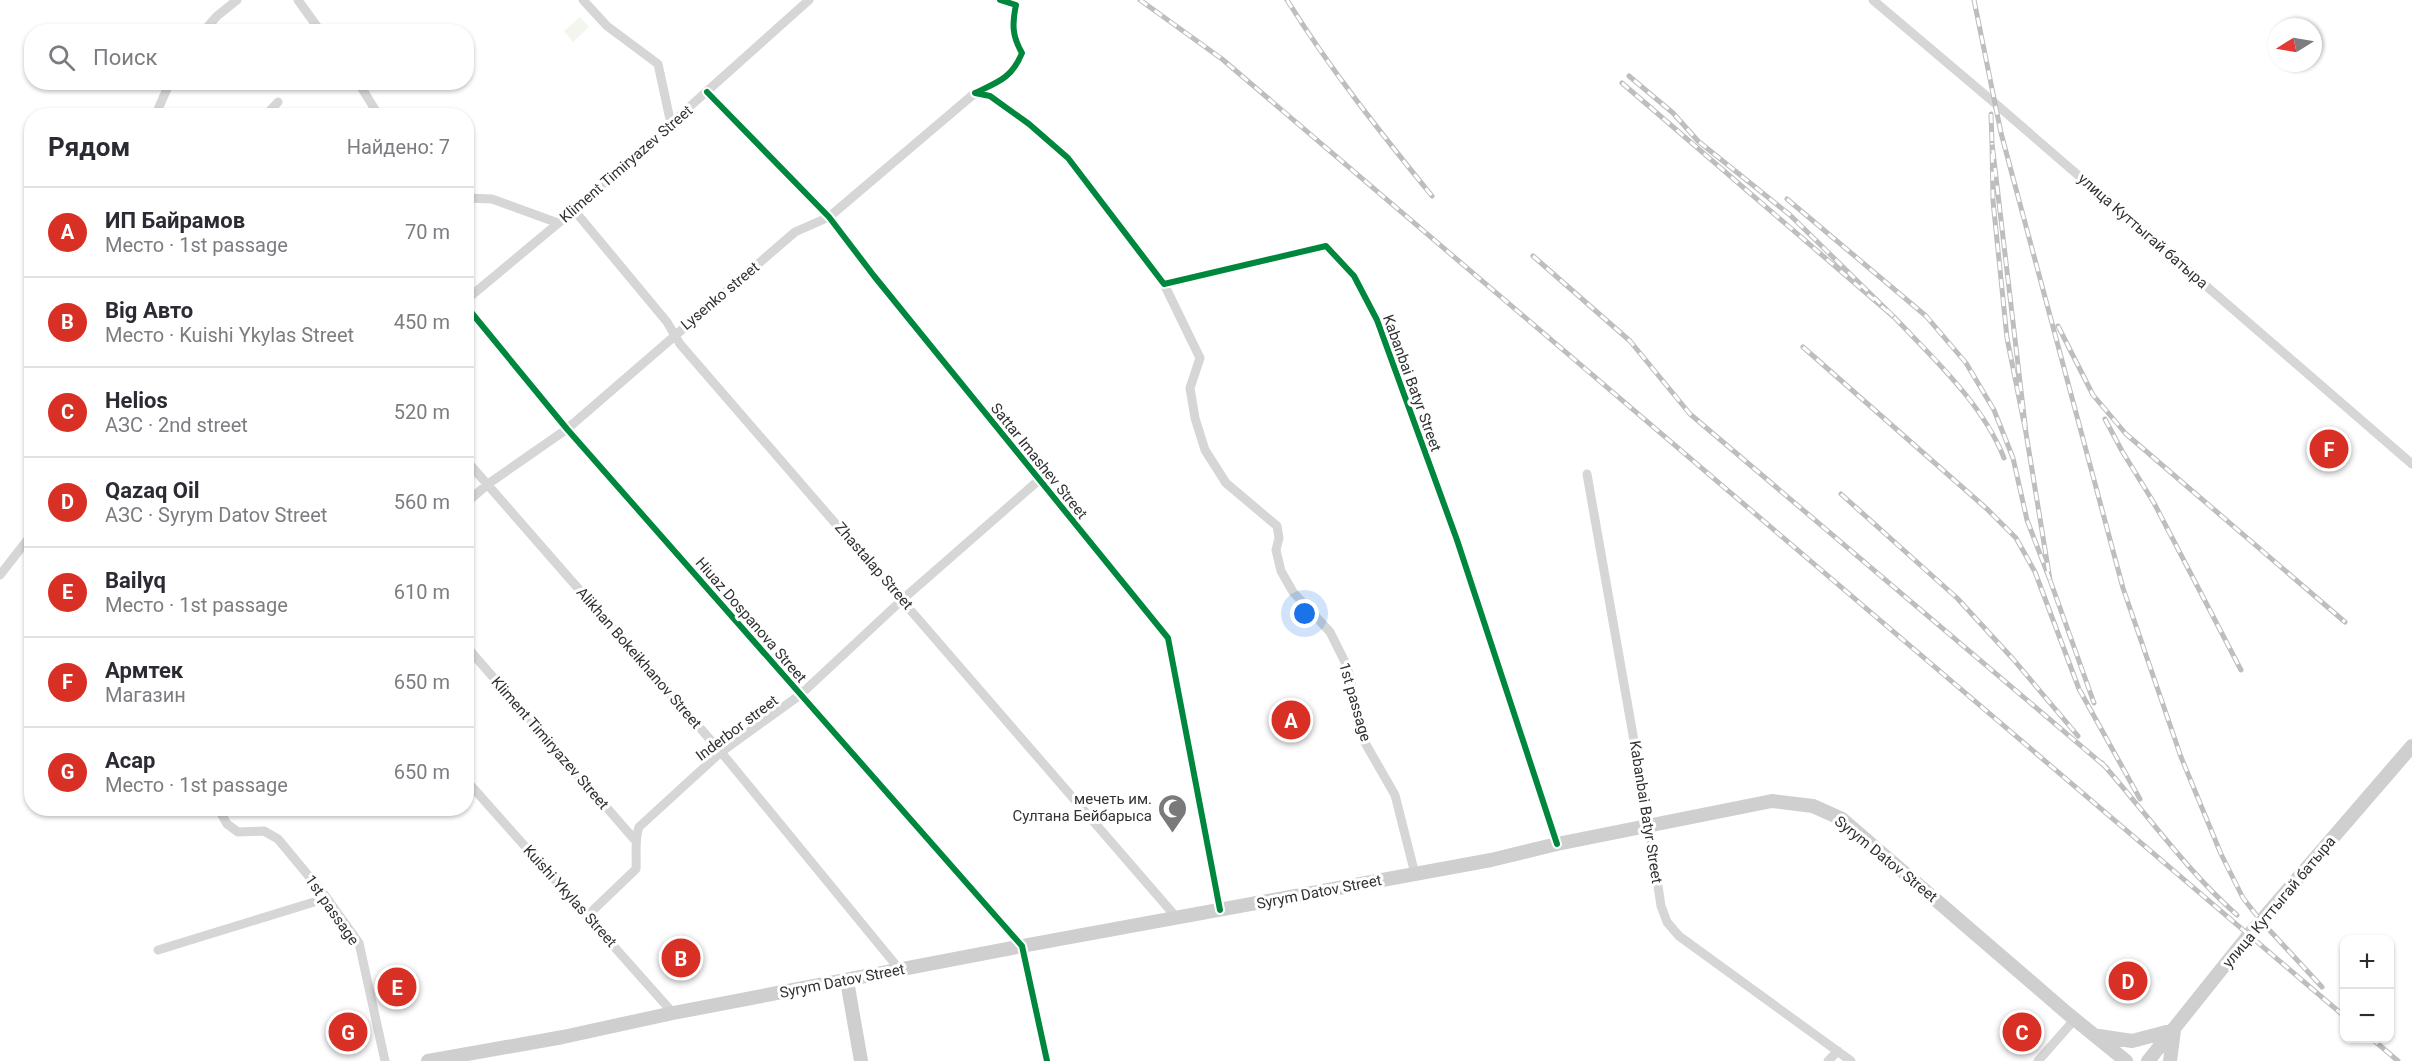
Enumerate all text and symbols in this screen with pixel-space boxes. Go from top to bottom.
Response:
north arrow [2268,18,2322,72]
search box [24,24,474,90]
icon: search [45,41,78,74]
text: Поиск [93,45,157,70]
street label: Kliment Timiryazev Street [556,101,696,227]
text: Рядом [48,132,130,162]
text: Найдено: 7 [347,135,450,159]
street label: улица Куттыгай батыра [2074,170,2212,292]
text: ИП Байрамов [105,208,245,233]
text: A [61,220,74,244]
text: 70 m [405,220,450,244]
text: Место · 1st passage [105,233,288,257]
street label: Lysenko street [677,258,763,334]
text: Big Авто [105,298,193,323]
text: B [61,310,74,334]
text: 450 m [394,310,450,334]
street label: Kabanbai Batyr Street [1379,312,1445,454]
text: Место · Kuishi Ykylas Street [105,323,354,347]
text: Helios [105,388,168,413]
text: C [61,400,74,424]
text: 520 m [394,400,450,424]
street label: Sattar Imashev Street [987,400,1091,523]
text: АЗС · 2nd street [105,413,248,437]
pin: F [2310,426,2348,472]
text: Qazaq Oil [105,478,200,503]
text: D [61,490,74,514]
text: 560 m [394,490,450,514]
text: АЗС · Syrym Datov Street [105,503,327,527]
street label: Zhastalap Street [831,519,917,613]
street label: Hiuaz Dospanova Street [692,554,810,686]
text: Bailyq [105,568,166,593]
text: E [62,580,73,604]
text: 610 m [394,580,450,604]
street label: Alikhan Bokeikhanov Street [573,584,705,732]
text: Место · 1st passage [105,593,288,617]
your location [1290,599,1319,628]
text: Армтек [105,658,183,683]
street label: 1st passage [1335,660,1375,744]
text: F [62,670,73,694]
text: 650 m [394,670,450,694]
street label: Kliment Timiryazev Street [487,673,613,813]
text: Магазин [105,683,186,707]
street label: Inderbor street [692,691,782,765]
pin: A [1272,698,1310,742]
street label: Kabanbai Batyr Street [1626,739,1666,885]
text: Асар [105,748,155,773]
text: G [61,760,74,784]
text: 650 m [394,760,450,784]
text: Место · 1st passage [105,773,288,797]
place label: мечеть им. Султана Бейбарыса [1012,790,1152,825]
mosque icon: мечеть им. Султана Бейбарыса [1157,792,1189,834]
street label: Syrym Datov Street [1831,812,1941,906]
street label: улица Куттыгай батыра [2219,833,2339,971]
street label: Kuishi Ykylas Street [519,841,621,951]
street label: 1st passage [301,871,363,949]
street label: Syrym Datov Street [1255,871,1383,913]
map controls [2340,935,2394,1043]
button: + [2340,935,2394,989]
pin: B [662,936,700,980]
pin: D [2108,958,2148,1004]
street label: Syrym Datov Street [778,960,906,1002]
pin: E [378,964,416,1010]
button: − [2340,989,2394,1043]
pin: G [328,1010,368,1054]
pin: C [2002,1010,2042,1054]

